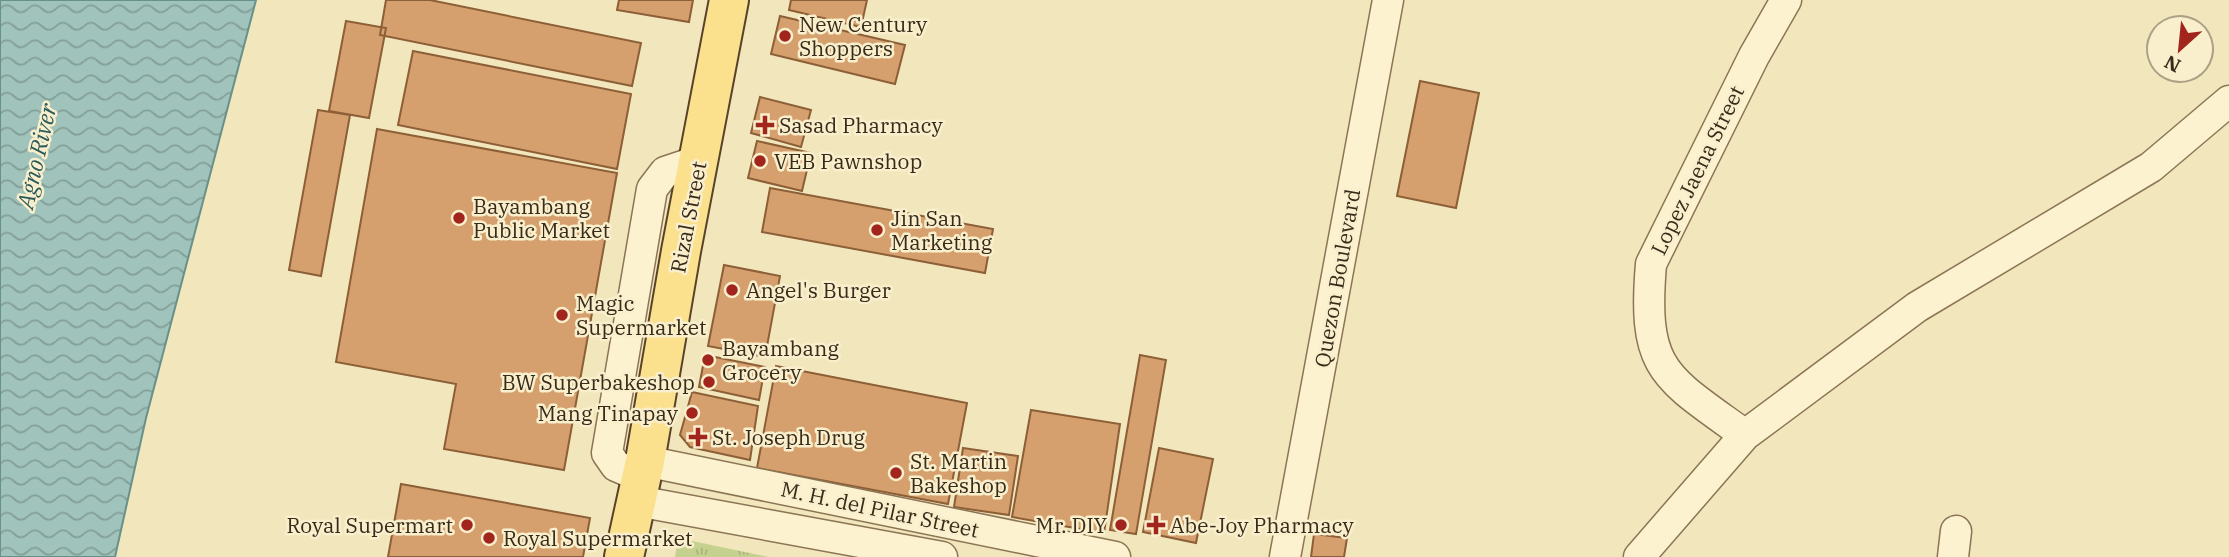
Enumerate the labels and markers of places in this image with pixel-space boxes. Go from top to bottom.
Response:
place label: New Century Shoppers [799,10,928,62]
marker: New Century Shoppers [777,28,793,44]
place label: Sasad Pharmacy [779,111,943,139]
marker: Sasad Pharmacy [757,117,773,133]
place label: VEB Pawnshop [774,147,922,175]
marker: VEB Pawnshop [752,153,768,169]
place label: Bayambang Public Market [473,192,610,244]
place label: Jin San Marketing [891,204,993,256]
marker: Bayambang Public Market [451,210,467,226]
marker: Jin San Marketing [869,222,885,238]
place label: Angel's Burger [746,276,892,304]
marker: Angel's Burger [724,282,740,298]
place label: Magic Supermarket [576,289,706,341]
marker: Magic Supermarket [554,307,570,323]
place label: Bayambang Grocery [722,334,839,386]
marker: Bayambang Grocery [700,352,716,368]
place label: BW Superbakeshop [502,368,695,396]
marker: BW Superbakeshop [701,374,717,390]
place label: Mang Tinapay [538,399,679,427]
marker: Mang Tinapay [684,405,700,421]
place label: St. Joseph Drug [712,423,866,451]
marker: St. Joseph Drug [690,429,706,445]
place label: St. Martin Bakeshop [910,447,1007,499]
marker: St. Martin Bakeshop [888,465,904,481]
place label: Royal Supermart [286,511,453,539]
place label: Mr. DIY [1036,511,1107,539]
place label: Abe-Joy Pharmacy [1170,511,1355,539]
marker: Royal Supermart [459,517,475,533]
marker: Mr. DIY [1113,517,1129,533]
marker: Abe-Joy Pharmacy [1148,517,1164,533]
place label: Royal Supermarket [503,524,693,552]
marker: Royal Supermarket [481,530,497,546]

